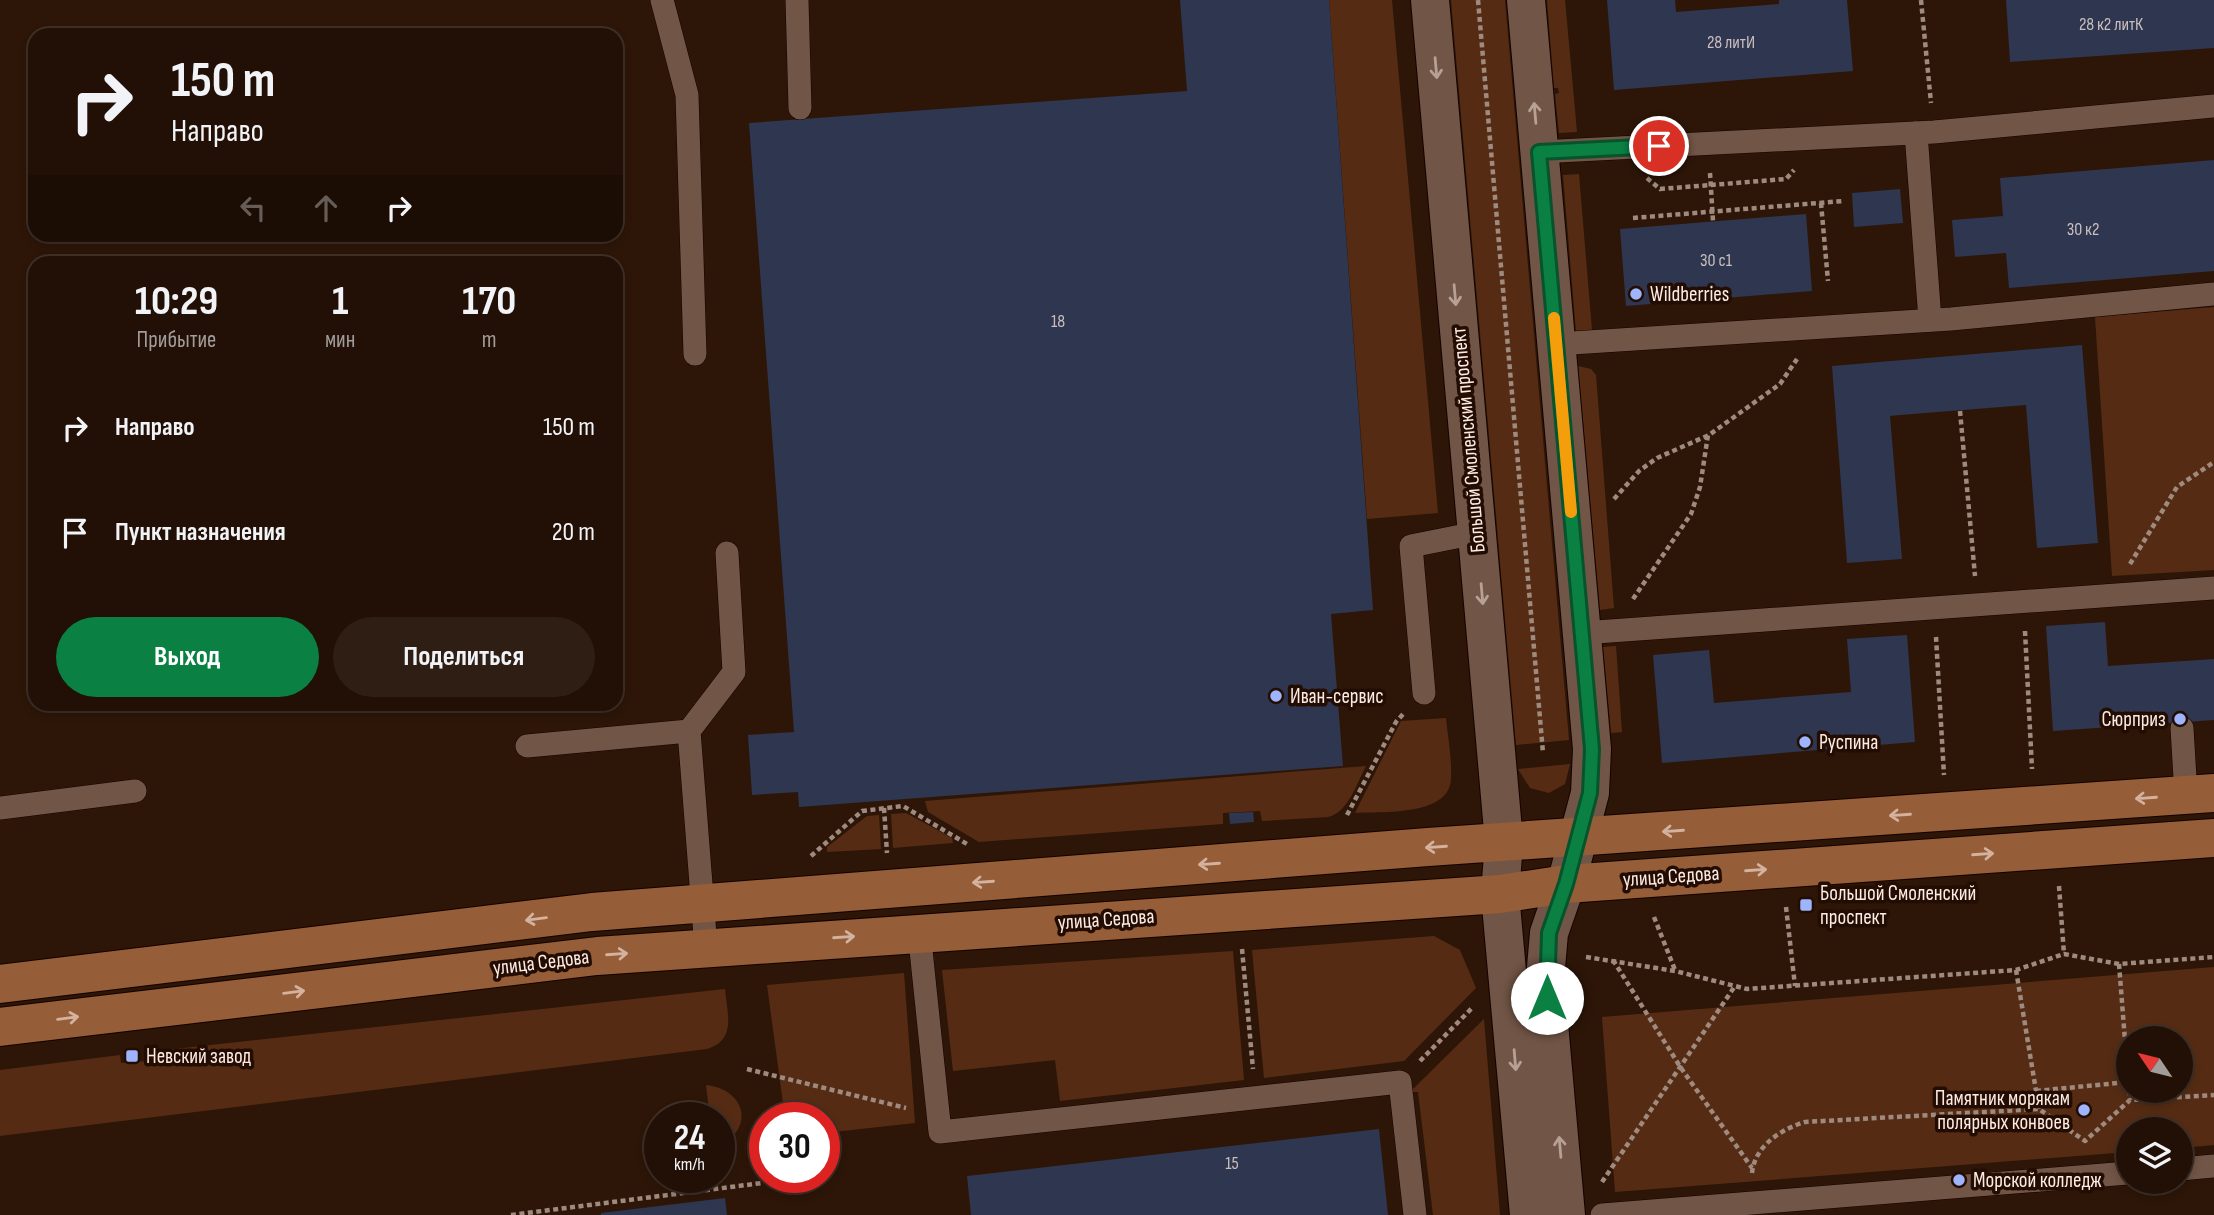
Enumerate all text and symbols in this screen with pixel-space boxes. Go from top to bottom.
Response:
house number: 28 к2 литК [2079,14,2144,35]
house number: 28 литИ [1707,32,1755,53]
text: 150 m [171,52,275,111]
icon: right [56,56,147,147]
one-way arrow [1430,56,1443,79]
one-way arrow [1528,102,1541,124]
text: Направо [171,112,264,151]
pin [1629,116,1689,176]
icon: arrive [1640,127,1678,165]
icon: left [234,189,272,227]
icon: ahead [307,189,345,227]
icon: right [380,189,418,227]
house number: 30 к2 [2067,219,2099,240]
house number: 30 с1 [1700,250,1733,271]
text: 10:29 [135,276,218,327]
text: 1 [332,276,348,327]
text: 170 [462,276,516,327]
place label: Wildberries [1650,282,1729,307]
one-way arrow [1449,283,1462,305]
marker: Wildberries [1628,286,1644,302]
house number: 18 [1051,311,1065,332]
text: Прибытие [137,326,216,354]
text: мин [325,326,355,354]
text: m [482,326,497,354]
street label: Большой Смоленский проспект [1446,326,1491,554]
icon: right [56,409,94,447]
text: Направо [115,412,194,443]
text: 150 m [543,412,595,443]
icon: arrive [56,514,94,552]
text: Пункт назначения [115,517,286,548]
text: 20 m [552,517,595,548]
one-way arrow [1476,583,1489,605]
button: Выход [56,617,319,697]
button: Поделиться [333,617,595,697]
place label: Иван-сервис [1290,684,1384,709]
marker: Иван-сервис [1268,688,1284,704]
place label: Сюрприз [2101,707,2166,732]
marker: Сюрприз [2172,711,2188,727]
place label: Руспина [1819,730,1878,755]
marker: Руспина [1797,734,1813,750]
one-way arrow [2135,792,2158,805]
one-way arrow [1889,809,1912,822]
one-way arrow [1662,825,1685,838]
one-way arrow [1425,840,1448,853]
one-way arrow [1971,847,1994,860]
one-way arrow [1199,858,1221,871]
street label: улица Седова [1622,861,1720,892]
one-way arrow [1744,864,1767,877]
one-way arrow [972,876,994,889]
place label: Большой Смоленский проспект [1820,881,1976,930]
marker: Большой Смоленский проспект [1798,897,1814,913]
street label: улица Седова [1057,904,1155,935]
one-way arrow [525,912,548,925]
one-way arrow [832,930,855,943]
street label: улица Седова [491,944,591,981]
one-way arrow [605,947,628,960]
position arrow [1510,961,1584,1035]
one-way arrow [282,985,304,998]
one-way arrow [56,1012,79,1025]
north arrow [2116,1026,2193,1102]
map controls [2116,1026,2193,1194]
place label: Невский завод [146,1044,251,1069]
marker: Невский завод [124,1048,140,1064]
one-way arrow [1509,1048,1522,1070]
place label: Памятник морякам полярных конвоев [1935,1086,2070,1135]
speed limit sign: 30 [749,1102,840,1193]
marker: Памятник морякам полярных конвоев [2076,1102,2092,1118]
text: 24 [674,1117,705,1160]
button: layers [2116,1117,2193,1194]
one-way arrow [1553,1136,1566,1159]
house number: 15 [1225,1153,1239,1174]
text: km/h [674,1154,705,1175]
place label: Морской колледж [1973,1168,2102,1193]
marker: Морской колледж [1951,1172,1967,1188]

